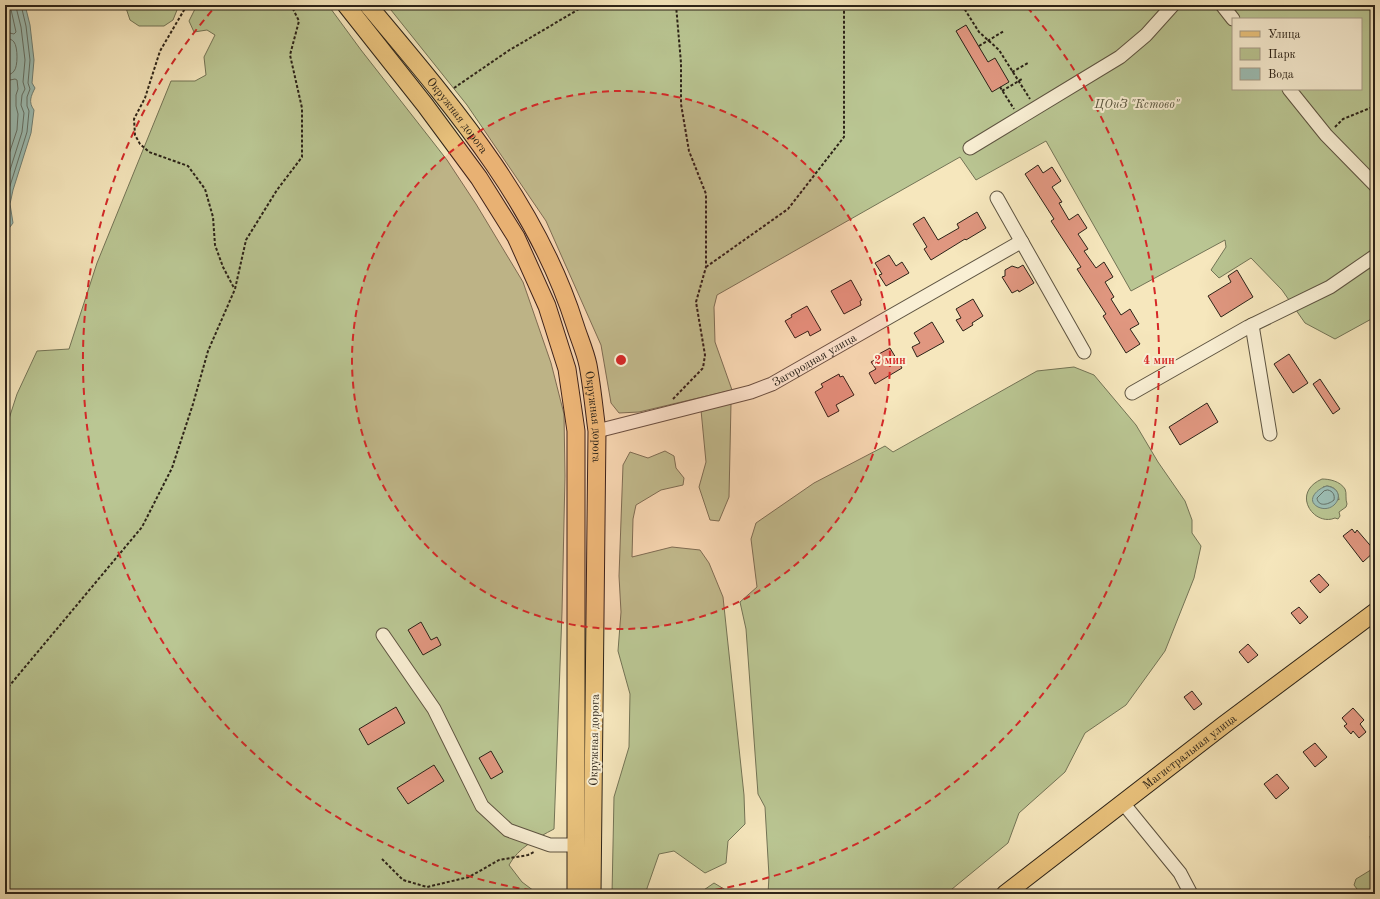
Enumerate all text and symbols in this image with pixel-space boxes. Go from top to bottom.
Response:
legend [1232,18,1362,90]
text: Улица [1268,29,1301,41]
text: Парк [1268,49,1296,61]
text: Вода [1268,69,1294,81]
street label: Окружная дорога [424,76,489,156]
park label: ЦОиЗ "Кстово" [1093,98,1181,111]
street label: Загородная улица [771,332,859,389]
centre of rings [614,353,628,367]
text: 2 мин [874,355,906,367]
text: 4 мин [1143,355,1175,367]
street label: Окружная дорога [582,370,602,463]
street label: Окружная дорога [588,694,602,786]
street label: Магистральная улица [1141,713,1239,792]

